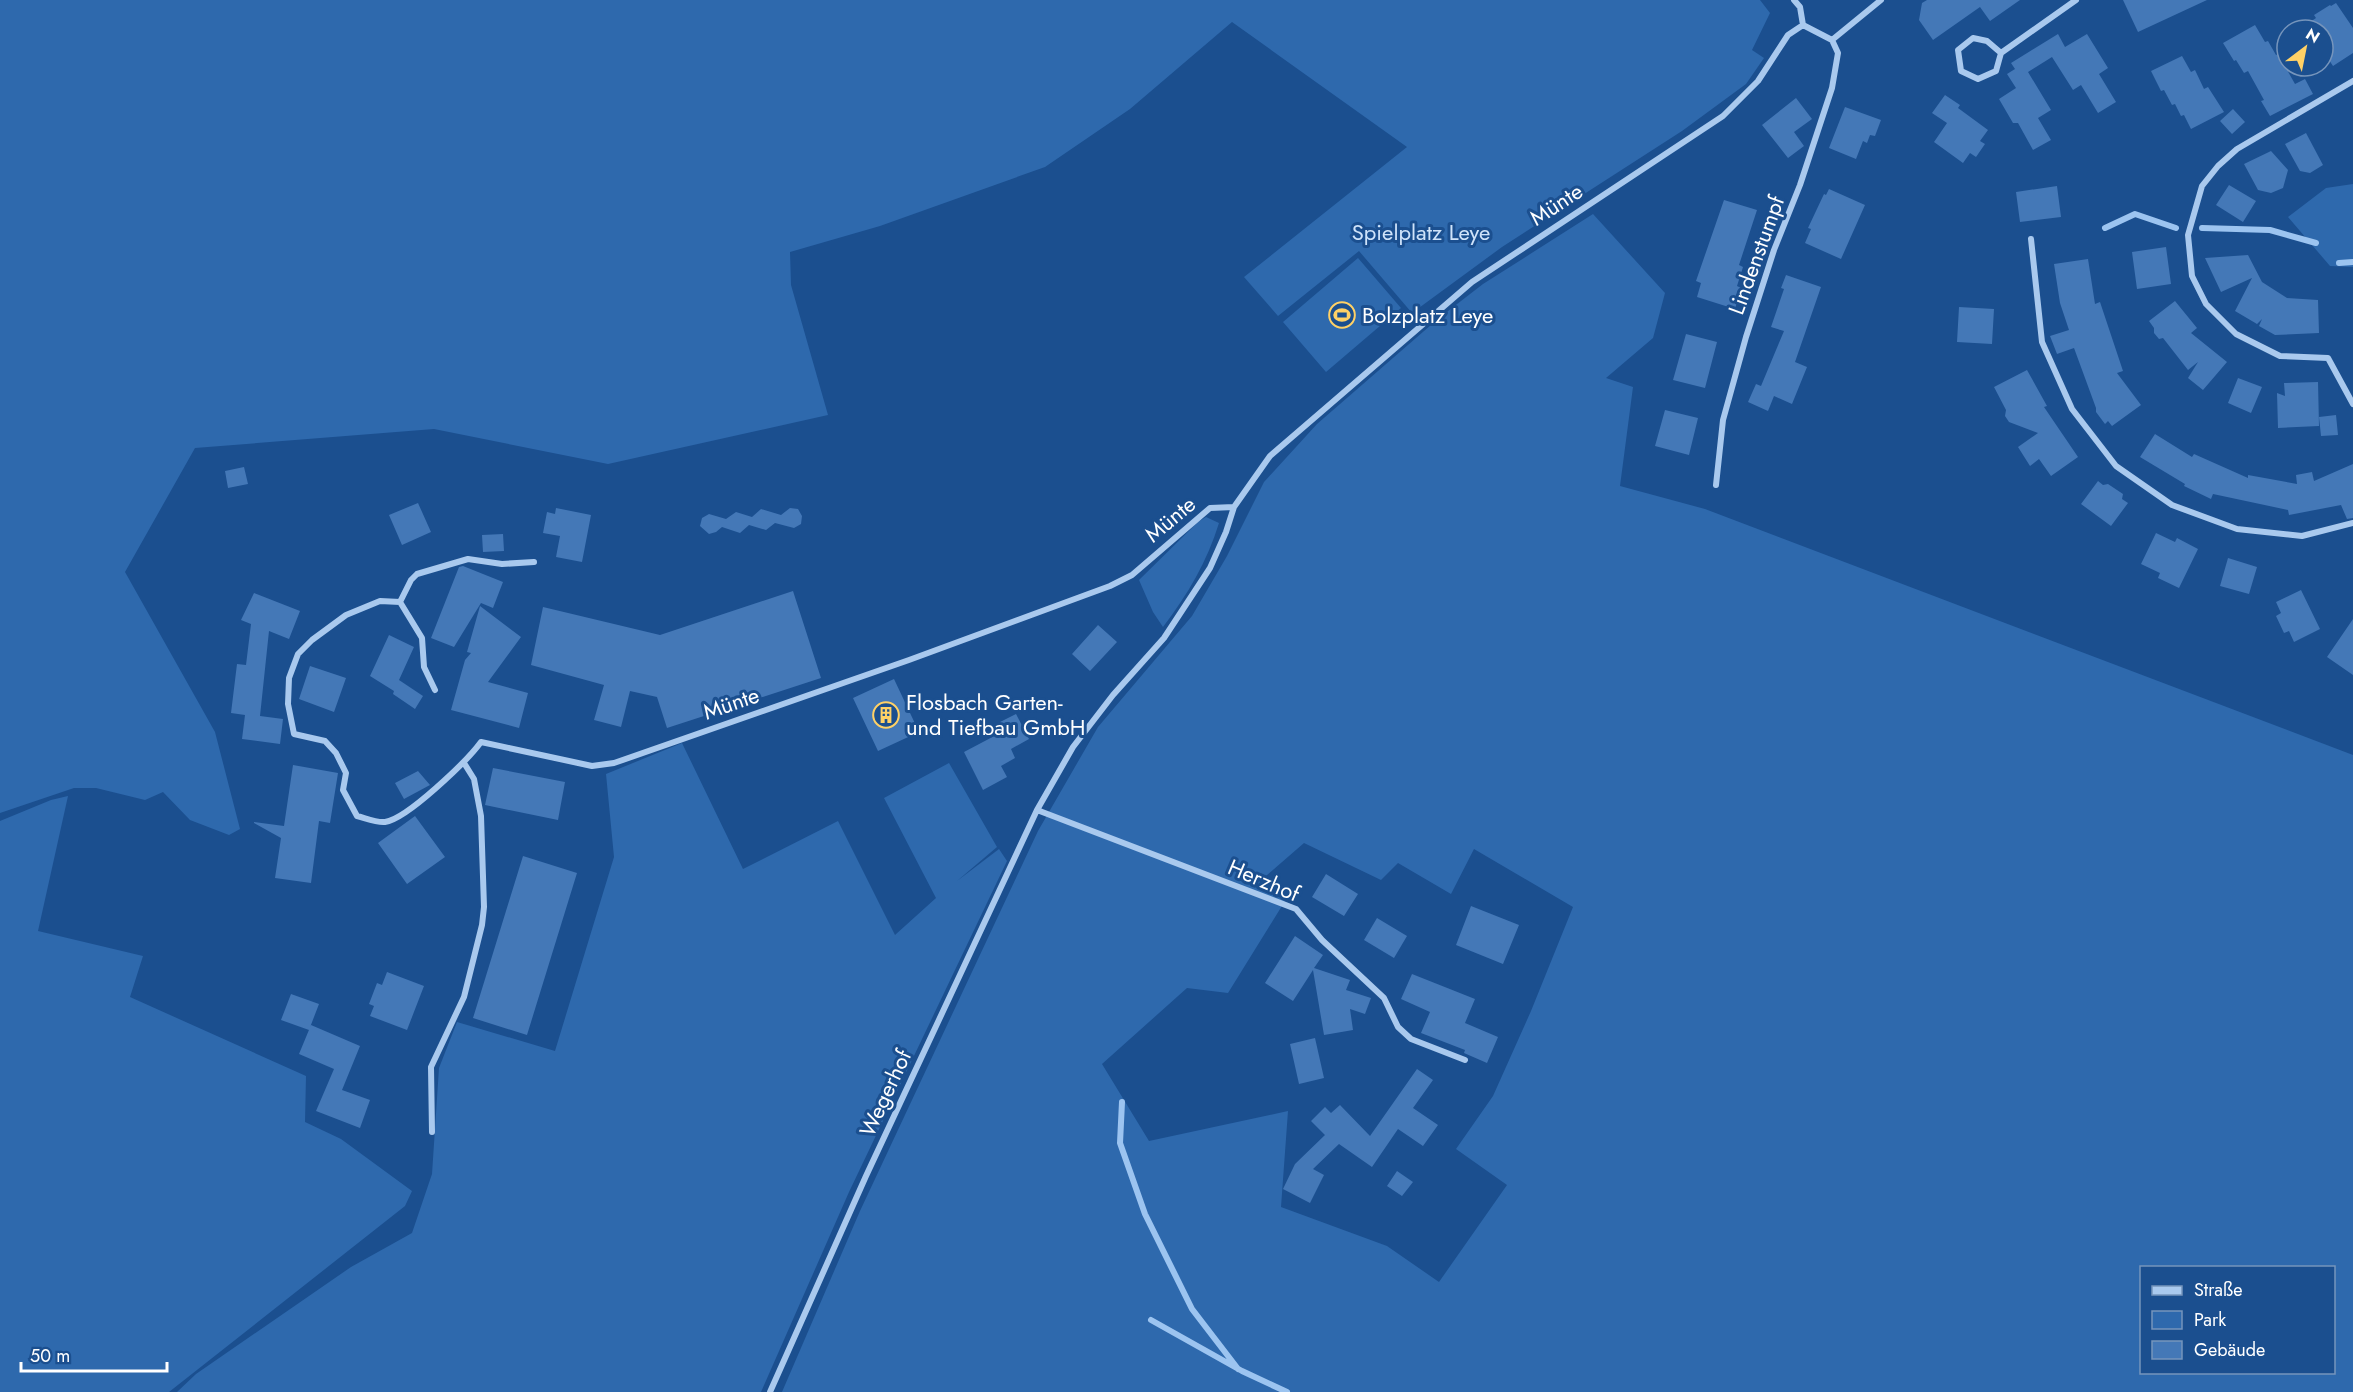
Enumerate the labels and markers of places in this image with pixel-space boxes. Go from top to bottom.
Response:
place label: Bolzplatz Leye [1362,299,1493,331]
sports icon: Bolzplatz Leye [1327,300,1357,330]
place label: Flosbach Garten- und Tiefbau GmbH [906,686,1086,743]
building icon: Flosbach Garten- und Tiefbau GmbH [871,700,901,730]

